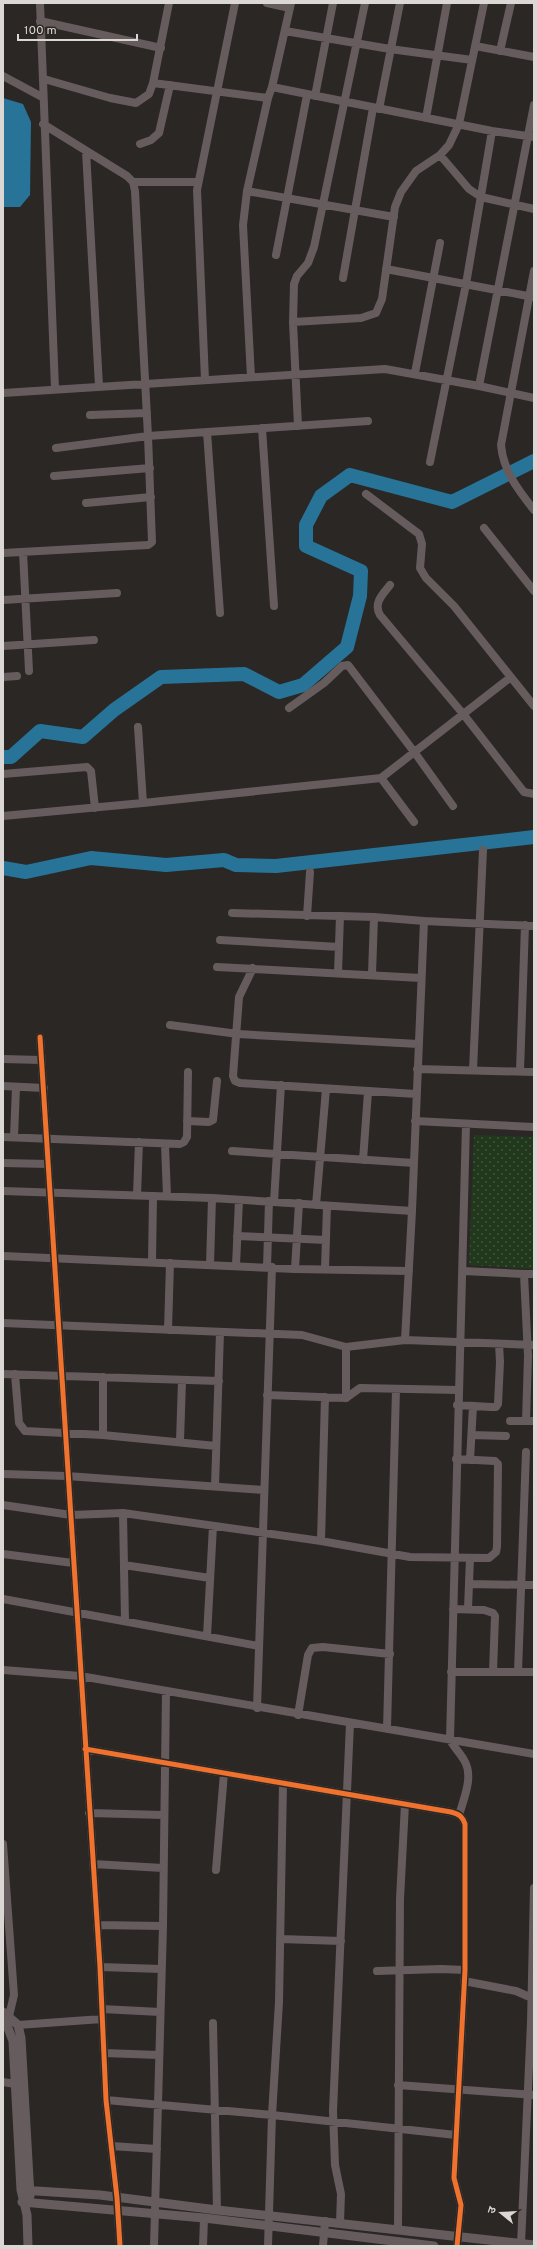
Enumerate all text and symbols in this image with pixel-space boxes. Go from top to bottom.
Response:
scale bar [18,16,137,42]
text: 100 m [24,23,57,39]
north arrow [481,2193,521,2233]
text: उ [485,2204,500,2215]

